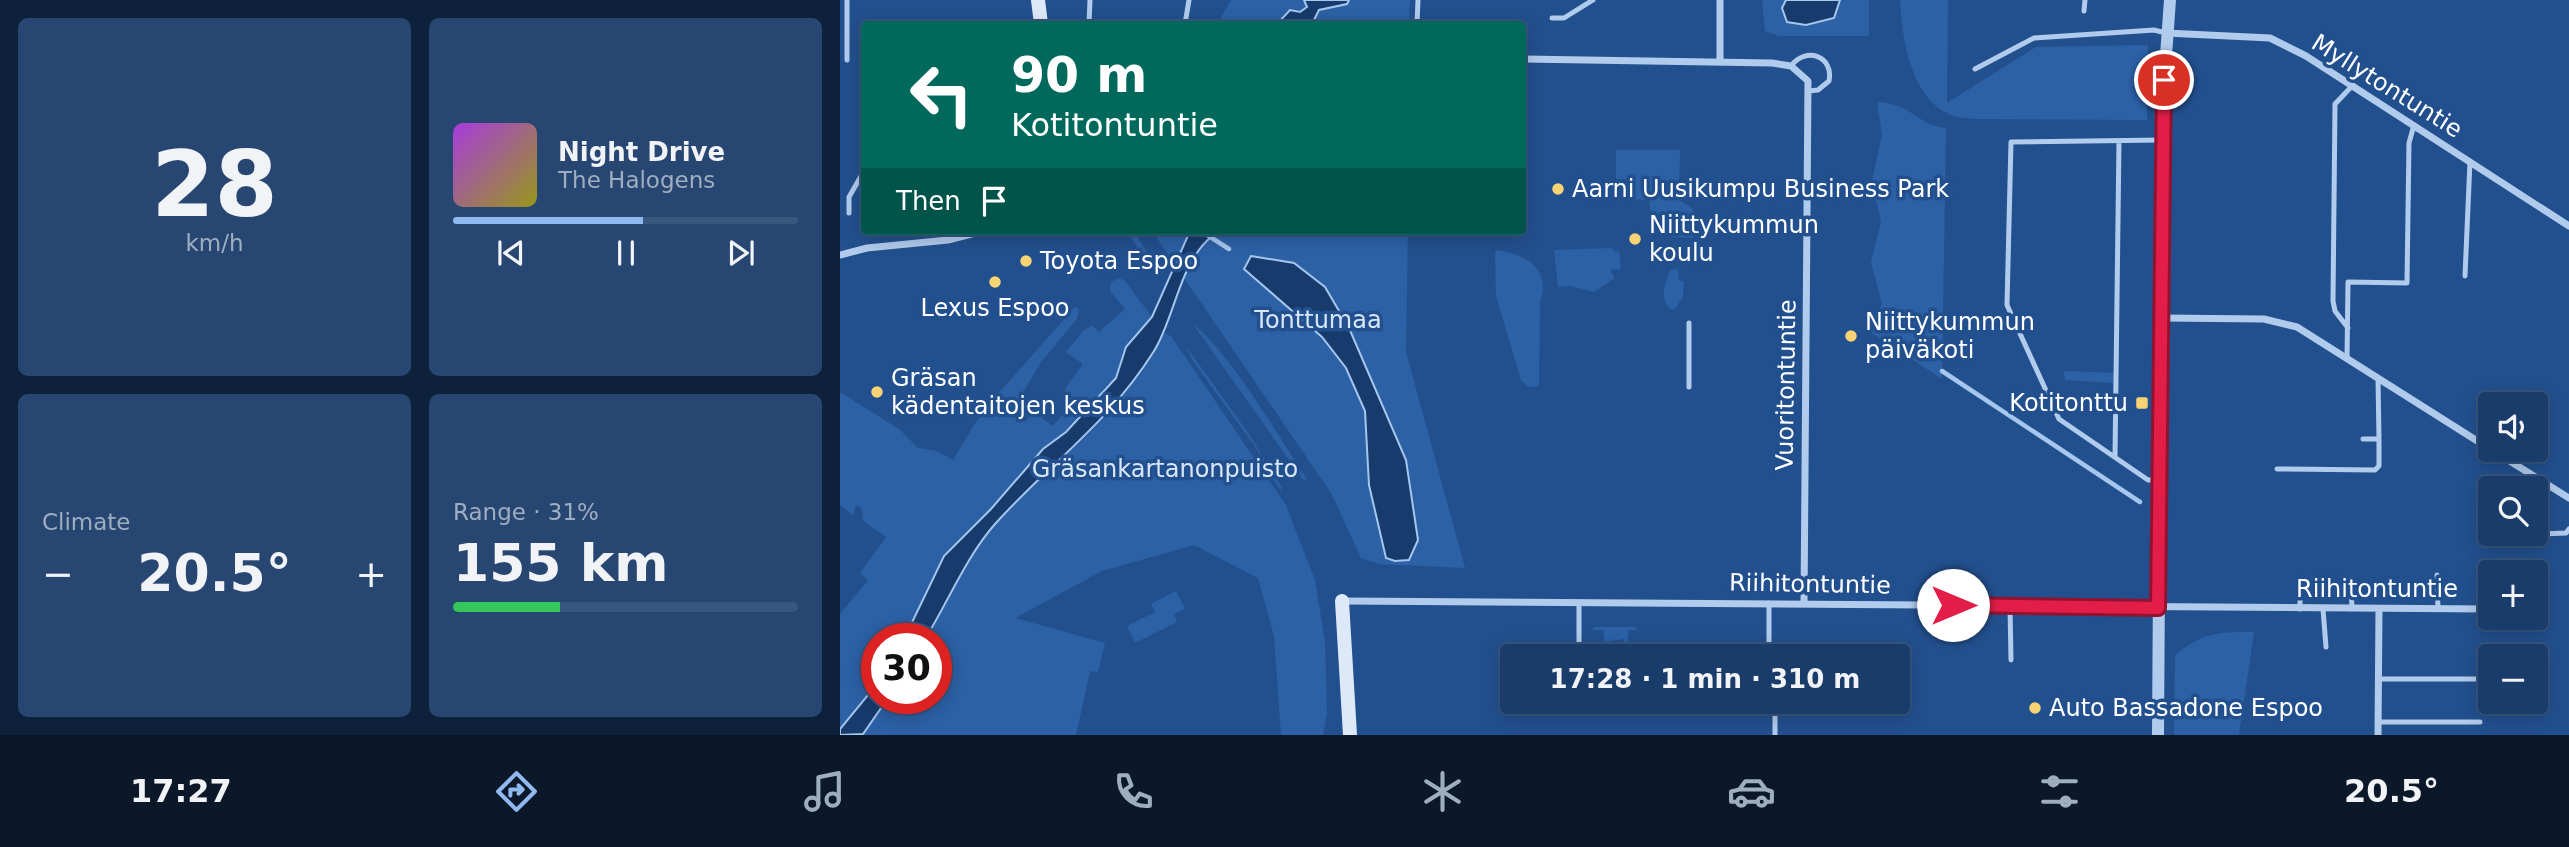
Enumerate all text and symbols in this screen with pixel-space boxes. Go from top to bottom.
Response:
street label: Myllytontuntie [2306,28,2468,144]
text: 90 m [1011,47,1147,104]
icon: left [896,49,987,140]
pin [2134,50,2194,110]
icon: arrive [2145,61,2183,99]
text: Kotitontuntie [1011,106,1218,144]
text: 28 [151,132,278,237]
text: Night Drive [558,137,725,167]
text: The Halogens [558,167,715,193]
place label: Aarni Uusikumpu Business Park [1572,175,1949,203]
marker: Aarni Uusikumpu Business Park [1550,181,1566,197]
icon: arrive [975,182,1013,220]
text: Then [896,186,961,216]
place label: Niittykummun koulu [1649,211,1819,267]
text: km/h [185,230,244,256]
marker: Niittykummun koulu [1627,231,1643,247]
icon: previous [492,234,530,272]
icon: pause [607,234,645,272]
icon: next [722,234,760,272]
place label: Toyota Espoo [1039,247,1198,275]
marker: Toyota Espoo [1018,253,1034,269]
marker: Lexus Espoo [987,274,1003,290]
place label: Lexus Espoo [920,294,1070,322]
street label: Vuoritontuntie [1771,299,1801,471]
park label: Tonttumaa [1253,306,1382,334]
place label: Niittykummun päiväkoti [1865,308,2035,364]
marker: Niittykummun päiväkoti [1843,328,1859,344]
place label: Gräsan kädentaitojen keskus [891,364,1145,420]
marker: Gräsan kädentaitojen keskus [869,384,885,400]
place label: Kotitonttu [2009,389,2128,417]
map controls [2478,392,2548,714]
button: sound [2478,392,2548,462]
marker: Kotitonttu [2134,395,2150,411]
park label: Gräsankartanonpuisto [1032,455,1298,483]
button: search [2478,476,2548,546]
text: Range · 31% [453,499,599,525]
text: Climate [42,509,131,535]
text: 155 km [453,533,668,593]
text: 20.5° [137,543,292,603]
text: − [42,552,74,596]
text: + [355,552,387,596]
button: + [2478,560,2548,630]
position arrow [1916,568,1990,642]
street label: Riihitontuntie [1729,569,1891,599]
street label: Riihitontuntie [2296,575,2458,603]
speed limit sign: 30 [861,623,952,714]
button: − [2478,644,2548,714]
text: 17:28 · 1 min · 310 m [1550,664,1860,694]
place label: Auto Bassadone Espoo [2049,694,2323,722]
marker: Auto Bassadone Espoo [2027,700,2043,716]
icon: directions [492,767,541,816]
icon: music [800,767,849,816]
icon: phone [1109,767,1158,816]
icon: climate [1418,767,1467,816]
icon: car [1727,767,1776,816]
icon: filters [2035,767,2084,816]
text: 17:27 [130,772,232,810]
text: 20.5° [2344,772,2439,810]

